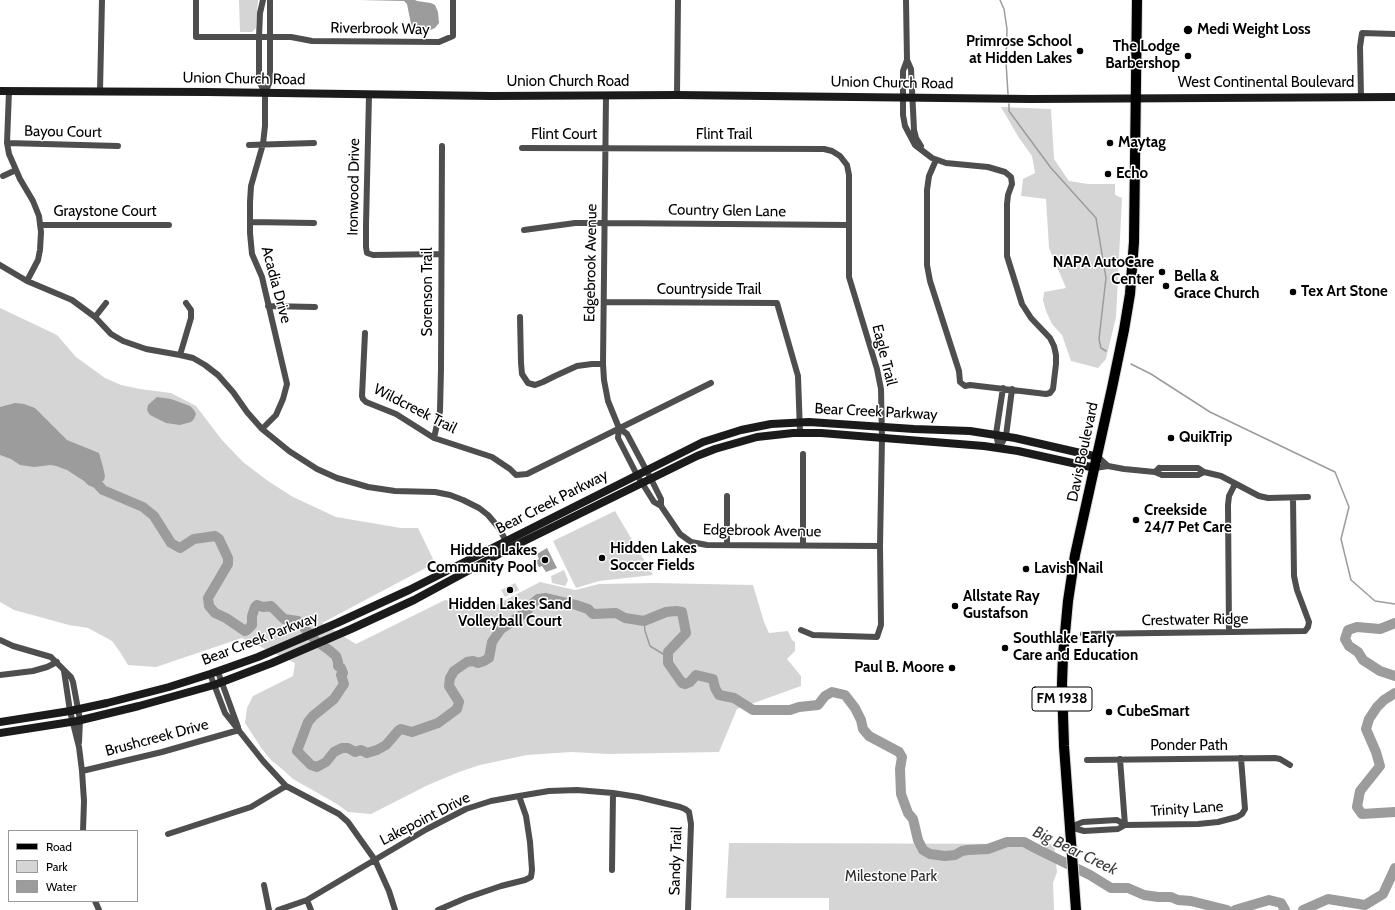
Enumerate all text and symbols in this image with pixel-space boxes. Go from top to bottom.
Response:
street label: Riverbrook Way [330,19,430,39]
place label: Medi Weight Loss [1197,21,1311,39]
marker: Medi Weight Loss [1182,24,1194,36]
place label: Primrose School at Hidden Lakes [966,33,1072,68]
place label: The Lodge Barbershop [1105,38,1180,73]
marker: Primrose School at Hidden Lakes [1075,46,1085,56]
marker: The Lodge Barbershop [1183,51,1193,61]
street label: Union Church Road [182,69,306,89]
street label: Union Church Road [507,73,629,91]
street label: Union Church Road [830,73,954,93]
street label: West Continental Boulevard [1178,74,1354,92]
street label: Bayou Court [24,122,102,142]
street label: Flint Court [531,126,597,144]
street label: Flint Trail [696,126,752,144]
place label: Maytag [1118,134,1166,152]
street label: Ironwood Drive [344,138,364,236]
marker: Maytag [1105,138,1115,148]
place label: Echo [1116,165,1148,183]
marker: Echo [1103,169,1113,179]
street label: Country Glen Lane [668,201,786,221]
street label: Graystone Court [54,203,156,221]
street label: Edgebrook Avenue [581,204,601,322]
street label: Acadia Drive [257,245,295,325]
street label: Sorenson Trail [419,247,437,337]
place label: NAPA AutoCare Center [1053,254,1154,289]
marker: NAPA AutoCare Center [1157,267,1167,277]
place label: Bella & Grace Church [1174,268,1260,303]
street label: Countryside Trail [657,281,761,299]
marker: Bella & Grace Church [1161,281,1171,291]
place label: Tex Art Stone [1301,283,1388,301]
marker: Tex Art Stone [1288,287,1298,297]
street label: Eagle Trail [868,322,900,388]
street label: Wildcreek Trail [370,380,460,438]
street label: Bear Creek Parkway [814,400,938,424]
street label: Davis Boulevard [1064,401,1102,503]
place label: QuikTrip [1179,429,1232,447]
marker: QuikTrip [1166,433,1176,443]
street label: Bear Creek Parkway [493,466,611,538]
place label: Creekside 24/7 Pet Care [1144,502,1232,537]
marker: Creekside 24/7 Pet Care [1131,515,1141,525]
street label: Edgebrook Avenue [703,521,821,541]
place label: Hidden Lakes Soccer Fields [610,540,697,575]
place label: Hidden Lakes Community Pool [427,542,537,577]
marker: Hidden Lakes Soccer Fields [597,553,607,563]
marker: Hidden Lakes Community Pool [540,555,550,565]
place label: Lavish Nail [1034,560,1103,578]
marker: Lavish Nail [1021,564,1031,574]
marker: Hidden Lakes Sand Volleyball Court [505,585,515,595]
place label: Allstate Ray Gustafson [963,588,1040,623]
place label: Hidden Lakes Sand Volleyball Court [448,596,572,631]
marker: Allstate Ray Gustafson [950,601,960,611]
street label: Bear Creek Parkway [199,608,321,670]
street label: Crestwater Ridge [1141,610,1249,630]
place label: Southlake Early Care and Education [1013,630,1138,665]
marker: Southlake Early Care and Education [1000,643,1010,653]
place label: Paul B. Moore [854,659,944,677]
marker: Paul B. Moore [947,663,957,673]
road number: FM 1938 [1032,687,1092,711]
place label: CubeSmart [1117,703,1190,721]
marker: CubeSmart [1104,707,1114,717]
street label: Brushcreek Drive [103,716,211,760]
street label: Ponder Path [1150,737,1228,755]
street label: Lakepoint Drive [377,789,473,849]
street label: Trinity Lane [1150,797,1224,821]
water label: Big Bear Creek [1030,822,1120,880]
street label: Sandy Trail [666,826,686,896]
legend [8,830,138,902]
text: Road [46,839,72,854]
text: Park [46,859,68,874]
park label: Milestone Park [845,868,937,886]
text: Water [46,879,76,894]

